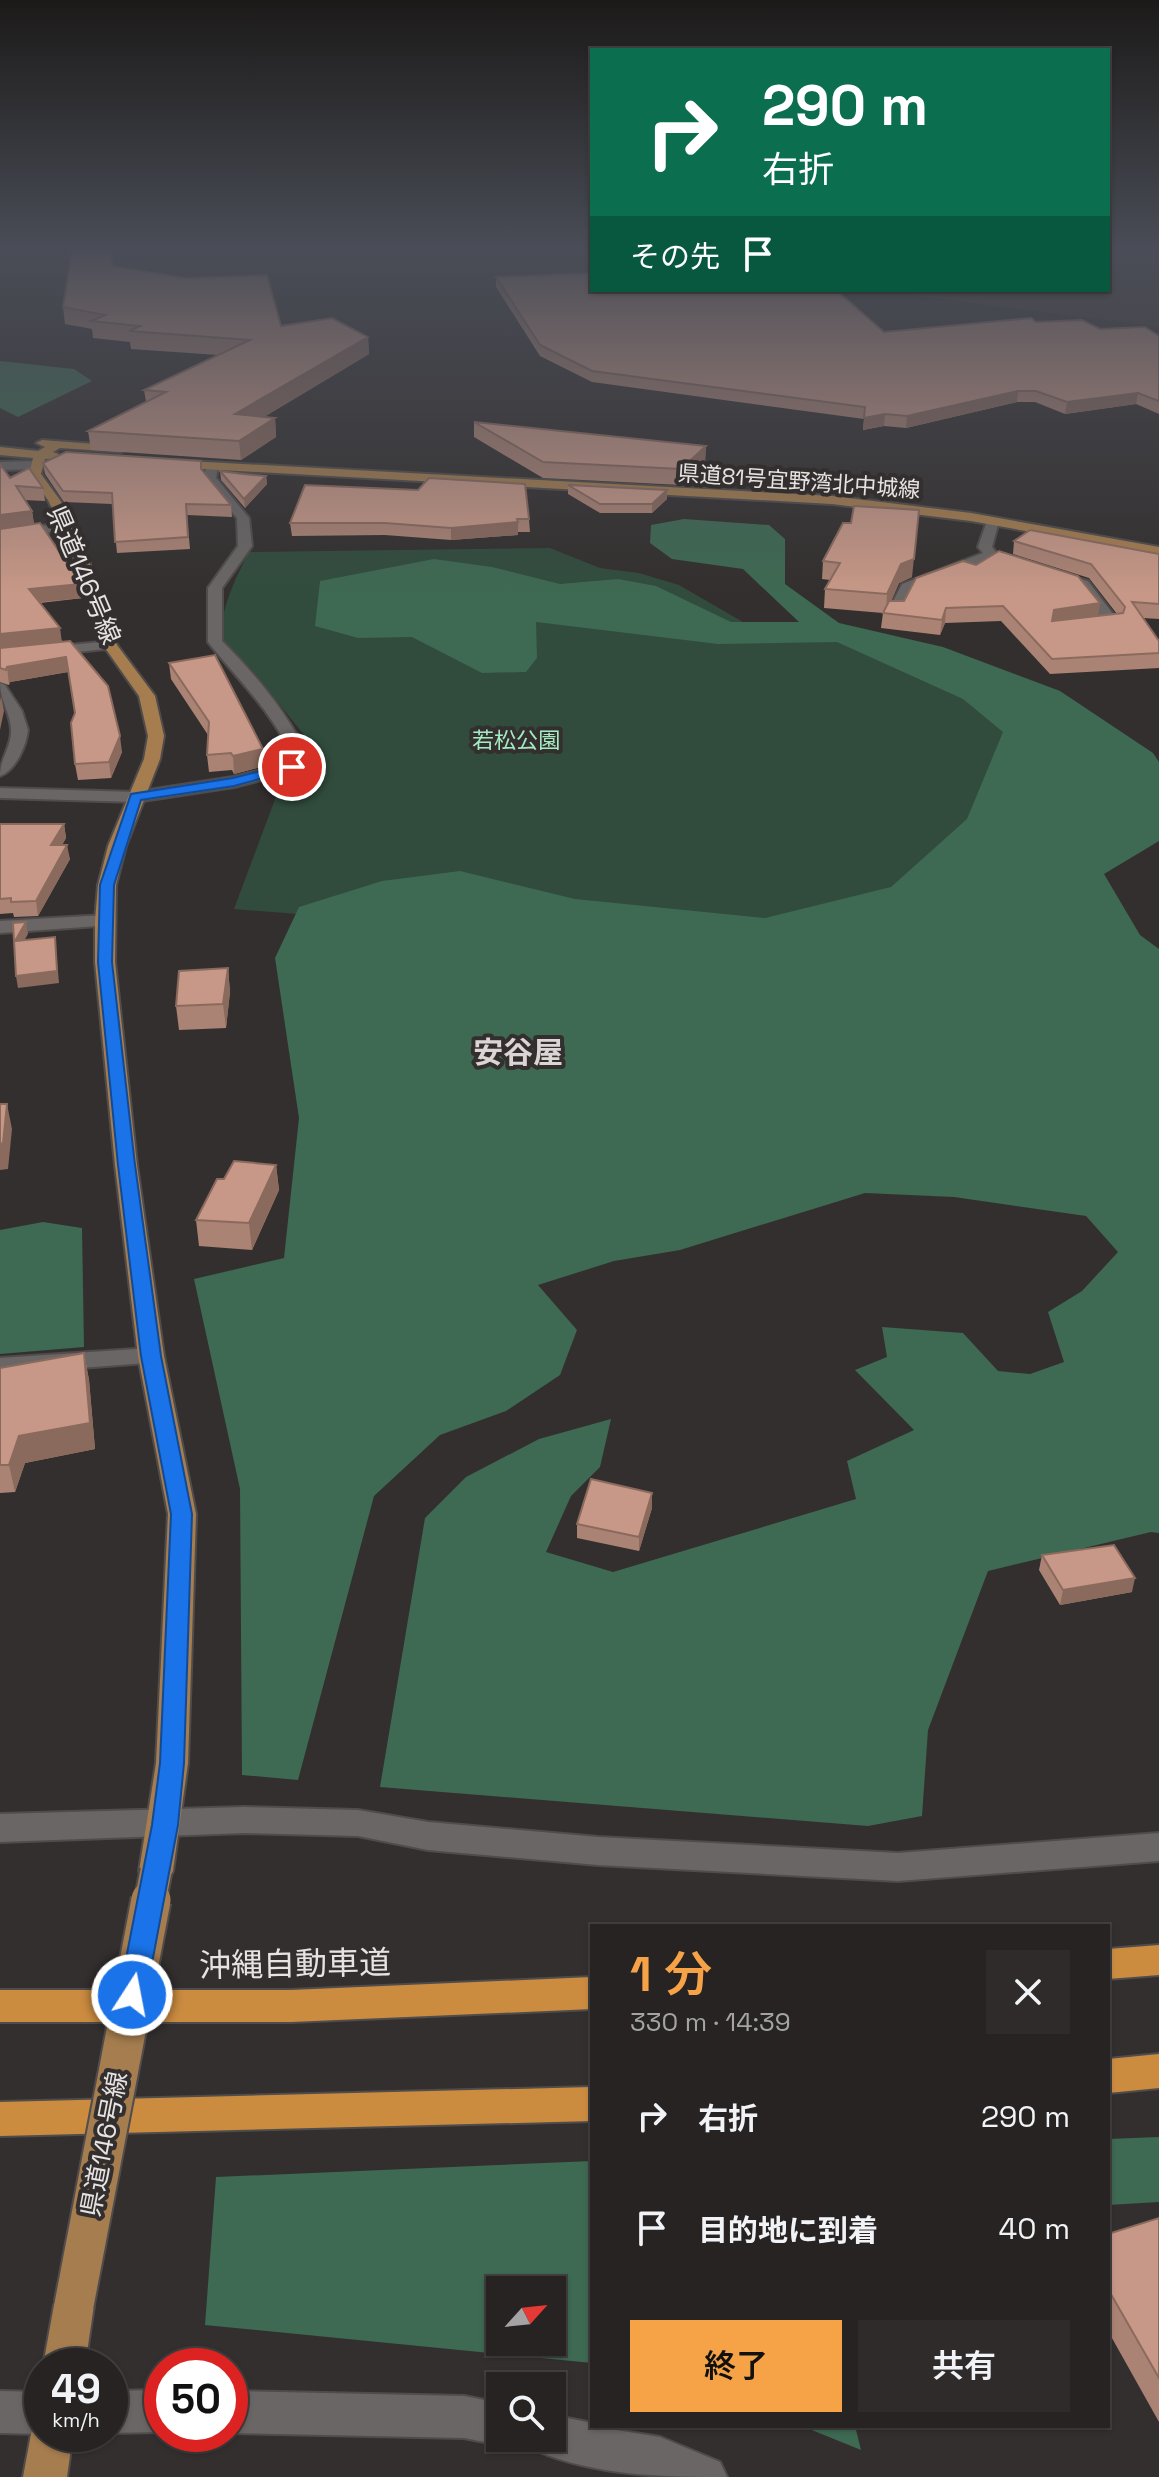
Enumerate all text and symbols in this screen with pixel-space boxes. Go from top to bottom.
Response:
text: 290 m [762,70,928,141]
icon: right [630,80,734,184]
text: 右折 [762,147,834,193]
icon: arrive [736,232,780,276]
text: その先 [630,237,720,276]
street label: 県道81号宜野湾北中城線 [677,459,921,503]
street label: 県道146号線 [40,501,128,649]
park label: 若松公園 [472,726,560,754]
pin [258,733,326,801]
icon: arrive [270,745,314,789]
district label: 安谷屋 [473,1033,563,1072]
street label: 沖縄自動車道 [199,1942,391,1986]
text: 1 分 [630,1944,712,2005]
button: close [986,1950,1070,2034]
position arrow [90,1953,174,2037]
text: 330 m · 14:39 [630,2005,791,2039]
street label: 県道146号線 [73,2069,135,2219]
icon: right [630,2094,674,2138]
text: 290 m [981,2097,1070,2136]
text: 右折 [698,2099,758,2138]
icon: arrive [630,2206,674,2250]
text: 40 m [999,2209,1070,2248]
text: 目的地に到着 [698,2211,878,2250]
north arrow [486,2276,566,2356]
map controls [486,2276,566,2452]
button: 終了 [630,2320,842,2412]
button: 共有 [858,2320,1070,2412]
speed limit sign: 50 [144,2348,248,2452]
text: 49 [51,2364,101,2415]
button: search [486,2372,566,2452]
text: km/h [52,2407,100,2433]

